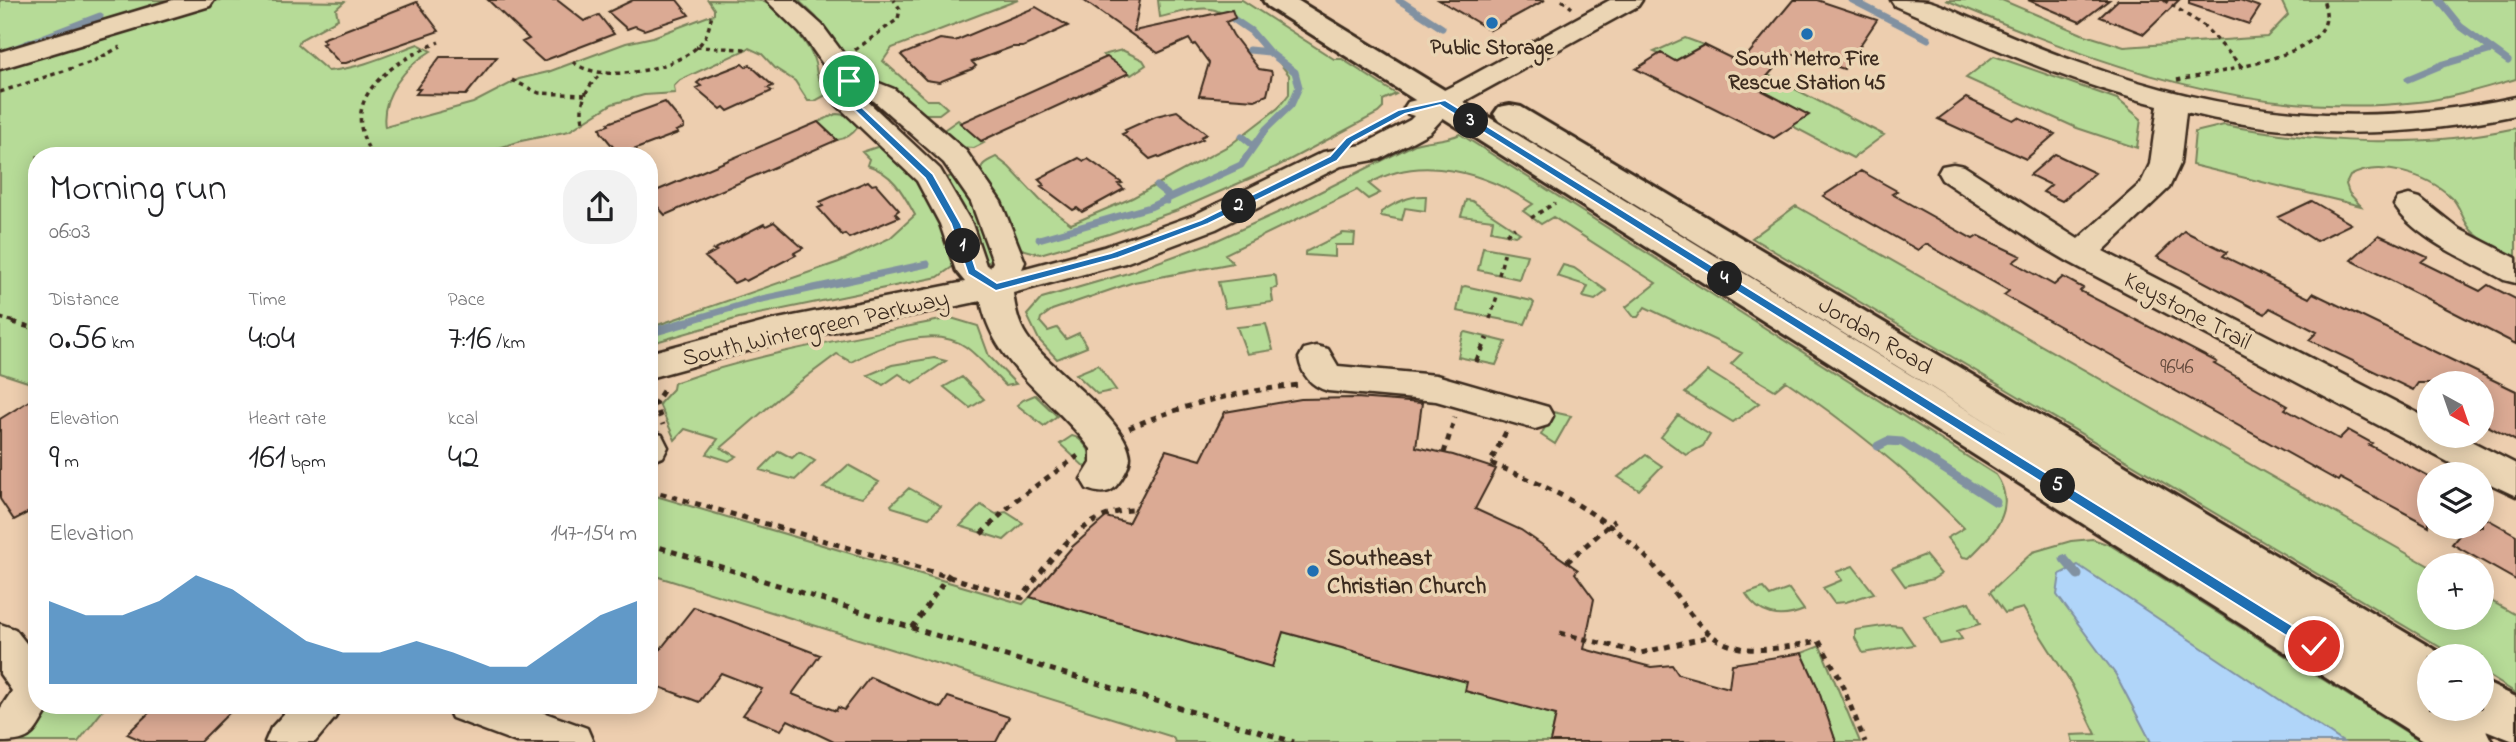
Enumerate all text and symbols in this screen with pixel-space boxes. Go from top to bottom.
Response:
marker: Public Storage [1484,15,1500,31]
marker: South Metro Fire Rescue Station 45 [1799,26,1815,42]
place label: Public Storage [1430,34,1554,66]
place label: South Metro Fire Rescue Station 45 [1728,45,1886,99]
pin [819,51,879,111]
icon: arrive [830,62,868,100]
pin: 3 [1454,104,1488,138]
text: 3 [1467,107,1474,134]
text: Morning run [49,162,227,218]
button: share [563,170,637,244]
pin: 2 [1222,188,1256,224]
text: 2 [1234,192,1243,219]
text: 06:03 [49,216,90,249]
pin: 1 [946,229,981,264]
text: 1 [959,232,966,259]
pin: 4 [1708,262,1742,296]
street label: Keystone Trail [2117,264,2257,361]
text: 4 [1721,265,1728,292]
street label: South Wintergreen Parkway [679,282,952,378]
text: Distance [49,287,119,314]
text: Time [248,287,286,314]
text: Pace [448,287,485,314]
street label: Jordan Road [1811,289,1939,385]
text: 0.56 [49,314,107,365]
text: 4:04 [248,314,295,365]
text: 7:16 [448,314,492,365]
text: km [107,330,135,357]
text: /km [492,330,525,357]
house number: 9646 [2160,353,2194,383]
north arrow [2417,371,2494,448]
map controls [2417,371,2494,721]
text: Elevation [49,406,119,433]
text: Heart rate [248,406,326,433]
text: kcal [448,406,478,433]
text: 9 [49,433,60,484]
text: 161 [248,433,286,484]
text: 42 [448,433,479,484]
text: m [60,449,79,476]
text: bpm [286,449,326,476]
button: layers [2417,462,2494,539]
pin: 5 [2040,468,2076,504]
text: 5 [2052,472,2063,499]
text: Elevation [49,518,134,551]
text: 147–154 m [551,518,637,551]
place label: Southeast Christian Church [1327,542,1486,605]
button: + [2417,553,2494,630]
marker: Southeast Christian Church [1305,563,1321,579]
pin [2284,616,2344,676]
icon: check [2295,627,2333,665]
button: − [2417,644,2494,721]

